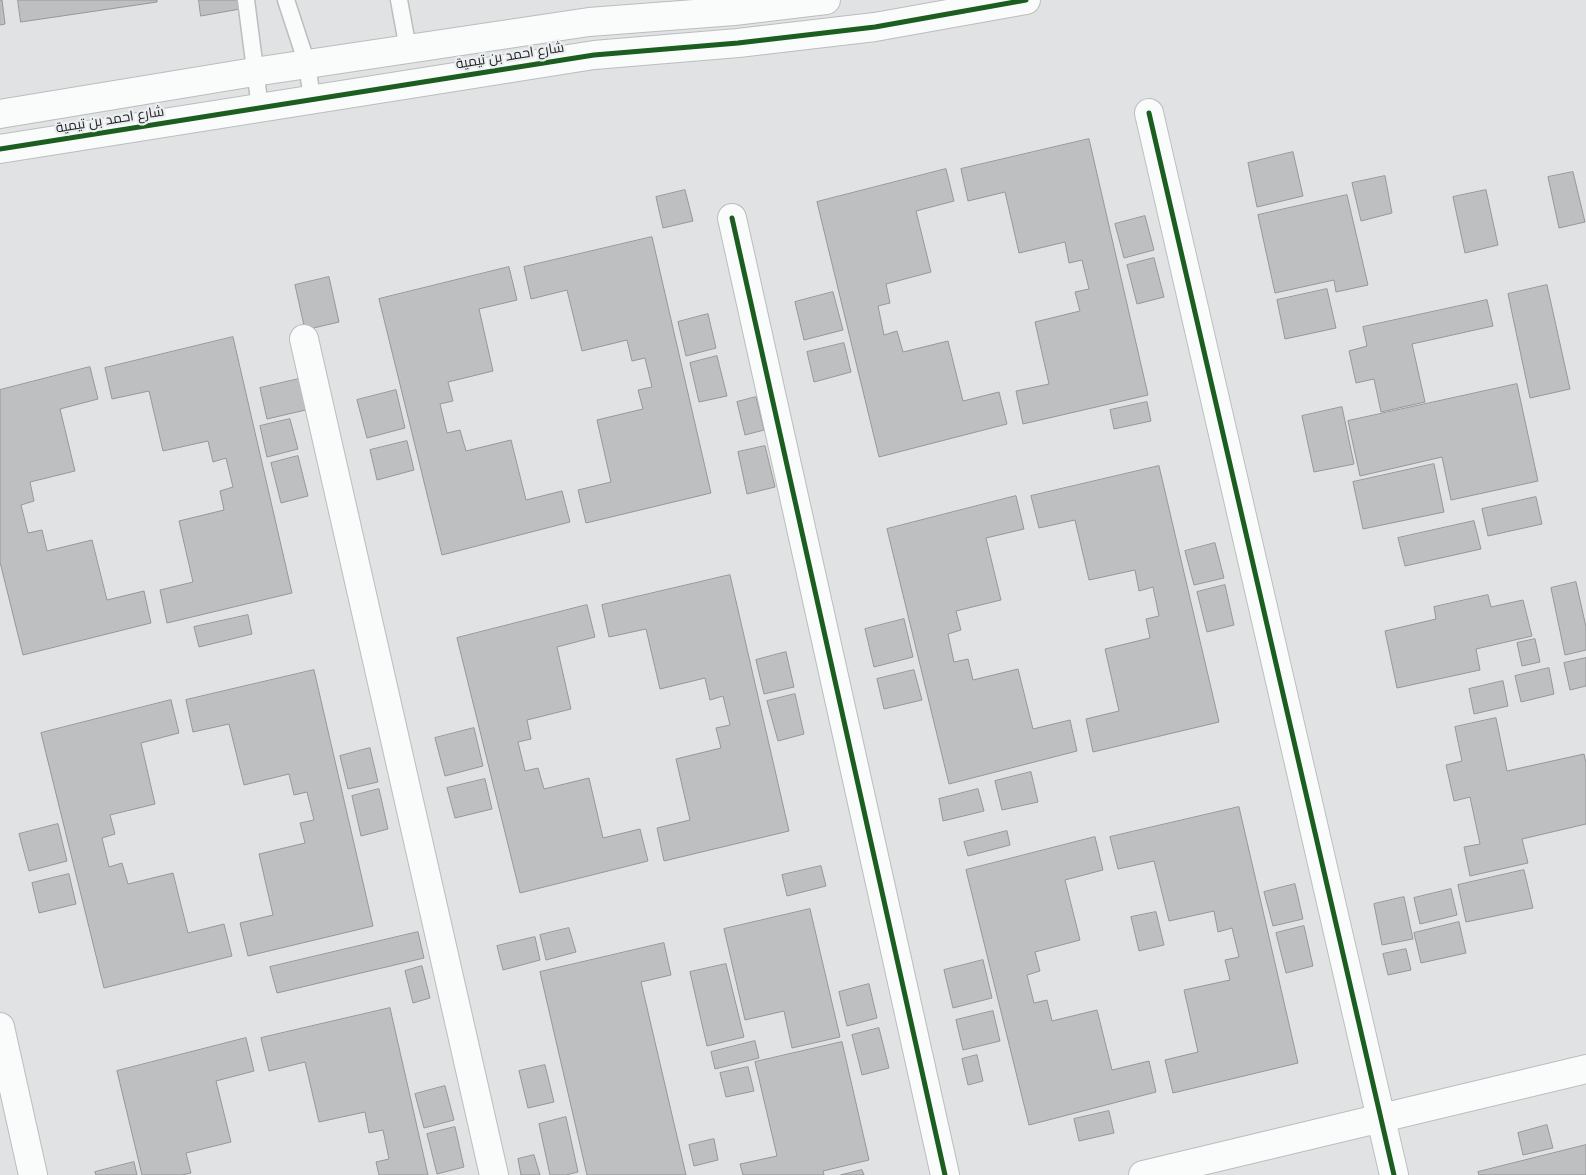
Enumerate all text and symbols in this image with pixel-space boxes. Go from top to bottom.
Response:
street label: شارع احمد بن تيمية [455,39,565,73]
street label: شارع احمد بن تيمية [55,103,165,137]

